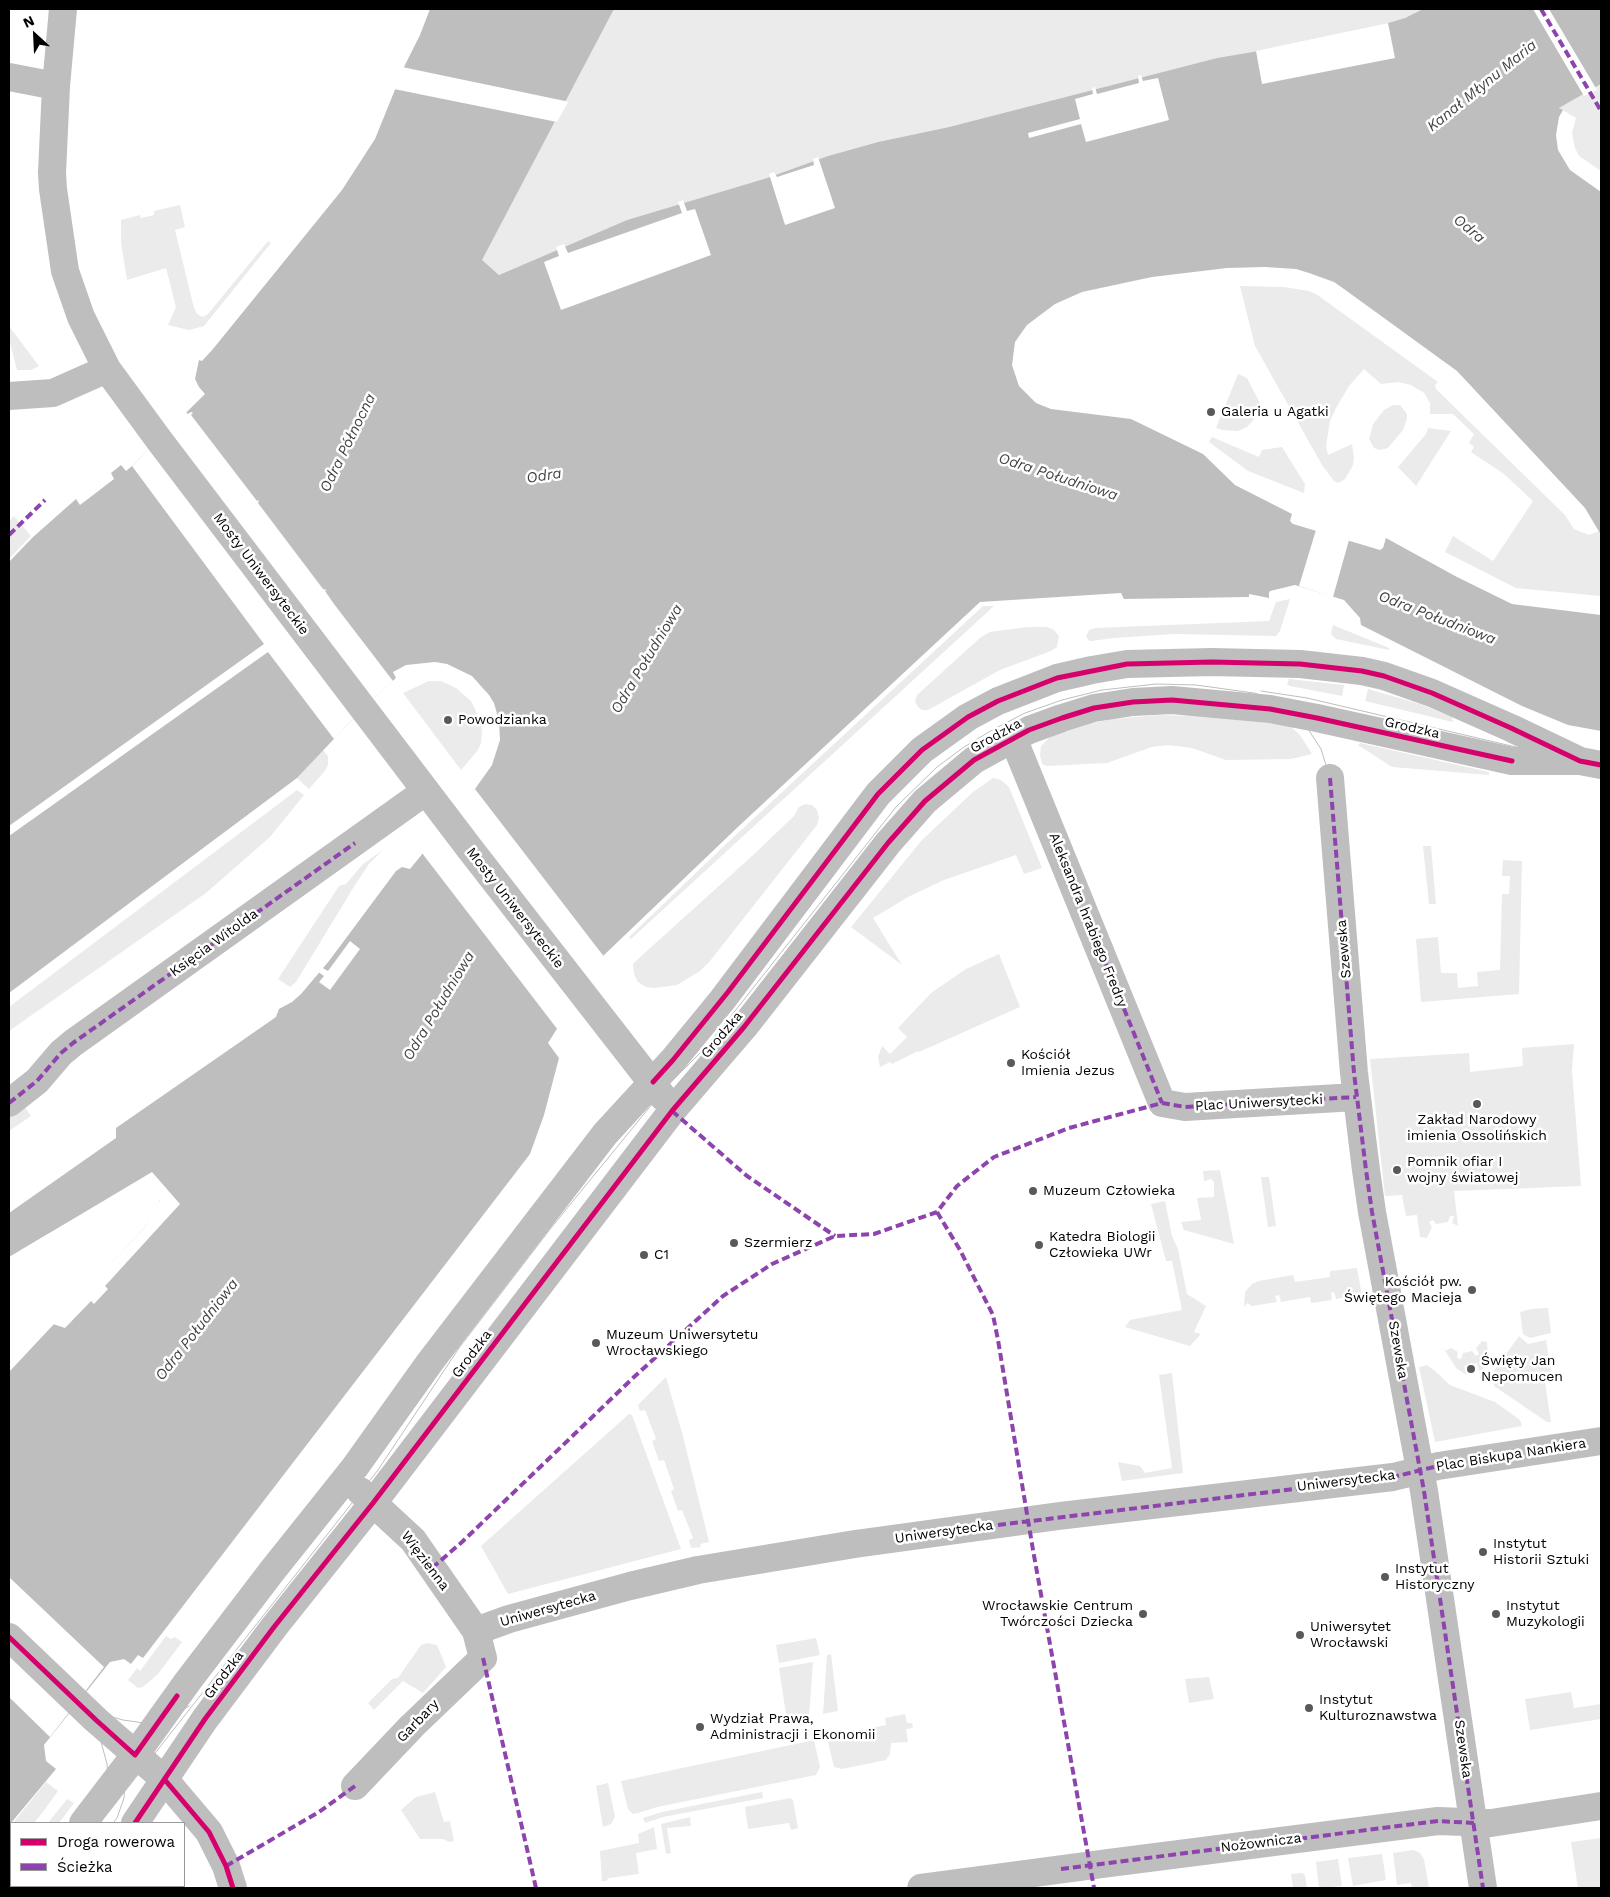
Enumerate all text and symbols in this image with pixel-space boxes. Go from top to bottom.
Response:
north arrow [10,10,60,60]
text: N [21,12,37,31]
water label: Kanał Młynu Maria [1424,36,1540,136]
water label: Odra [1450,211,1488,247]
water label: Odra Północna [316,391,380,495]
place label: Galeria u Agatki [1221,404,1329,420]
marker: Galeria u Agatki [1205,406,1217,418]
water label: Odra Południowa [996,449,1120,505]
water label: Odra [525,464,563,488]
street label: Mosty Uniwersyteckie [210,510,312,638]
water label: Odra Południowa [1376,587,1498,649]
water label: Odra Południowa [607,601,687,717]
place label: Powodzianka [458,712,547,728]
marker: Powodzianka [442,714,454,726]
street label: Grodzka [1383,714,1441,742]
street label: Grodzka [967,715,1025,757]
street label: Aleksandra hrabiego Fredry [1045,830,1131,1010]
street label: Mosty Uniwersyteckie [463,844,567,972]
street label: Księcia Witolda [167,905,261,981]
street label: Szewska [1333,919,1355,979]
water label: Odra Południowa [399,948,479,1064]
street label: Grodzka [698,1008,746,1062]
place label: Kościół Imienia Jezus [1021,1047,1115,1080]
marker: Kościół Imienia Jezus [1005,1057,1017,1069]
street label: Plac Uniwersytecki [1195,1091,1323,1115]
marker: Zakład Narodowy imienia Ossolińskich [1471,1098,1483,1110]
place label: Zakład Narodowy imienia Ossolińskich [1407,1112,1547,1144]
place label: Pomnik ofiar I wojny światowej [1407,1154,1518,1186]
marker: Pomnik ofiar I wojny światowej [1391,1164,1403,1176]
place label: Muzeum Człowieka [1043,1183,1175,1199]
marker: Muzeum Człowieka [1027,1185,1039,1197]
place label: Katedra Biologii Człowieka UWr [1049,1229,1155,1262]
place label: Szermierz [744,1235,812,1251]
marker: Szermierz [728,1237,740,1249]
marker: Katedra Biologii Człowieka UWr [1033,1239,1045,1251]
place label: C1 [654,1247,669,1263]
marker: C1 [638,1249,650,1261]
place label: Kościół pw. Świętego Macieja [1344,1274,1462,1306]
water label: Odra Południowa [152,1276,242,1384]
marker: Kościół pw. Świętego Macieja [1466,1284,1478,1296]
street label: Szewska [1385,1320,1411,1380]
street label: Grodzka [448,1327,496,1381]
place label: Muzeum Uniwersytetu Wrocławskiego [606,1327,758,1360]
marker: Muzeum Uniwersytetu Wrocławskiego [590,1337,602,1349]
place label: Święty Jan Nepomucen [1481,1353,1563,1385]
marker: Święty Jan Nepomucen [1465,1363,1477,1375]
street label: Plac Biskupa Nankiera [1435,1435,1587,1475]
street label: Uniwersytecka [1296,1467,1396,1495]
street label: Uniwersytecka [894,1517,994,1547]
street label: Więzienna [397,1528,453,1594]
place label: Instytut Historii Sztuki [1493,1536,1589,1568]
marker: Instytut Historii Sztuki [1477,1546,1489,1558]
place label: Instytut Historyczny [1395,1561,1475,1594]
marker: Instytut Historyczny [1379,1571,1391,1583]
street label: Uniwersytecka [498,1587,598,1631]
place label: Wrocławskie Centrum Twórczości Dziecka [982,1598,1133,1630]
place label: Instytut Muzykologii [1506,1598,1585,1630]
marker: Wrocławskie Centrum Twórczości Dziecka [1137,1608,1149,1620]
marker: Instytut Muzykologii [1490,1608,1502,1620]
place label: Uniwersytet Wrocławski [1310,1619,1391,1651]
marker: Uniwersytet Wrocławski [1294,1629,1306,1641]
street label: Grodzka [200,1648,248,1702]
place label: Instytut Kulturoznawstwa [1319,1692,1437,1724]
street label: Garbary [393,1696,443,1746]
marker: Instytut Kulturoznawstwa [1303,1702,1315,1714]
place label: Wydział Prawa, Administracji i Ekonomii [710,1711,875,1744]
street label: Szewska [1451,1719,1475,1779]
marker: Wydział Prawa, Administracji i Ekonomii [694,1721,706,1733]
legend [10,1822,185,1887]
street label: Nożownicza [1220,1830,1302,1856]
text: Droga rowerowa [57,1833,175,1851]
text: Ścieżka [57,1858,113,1876]

